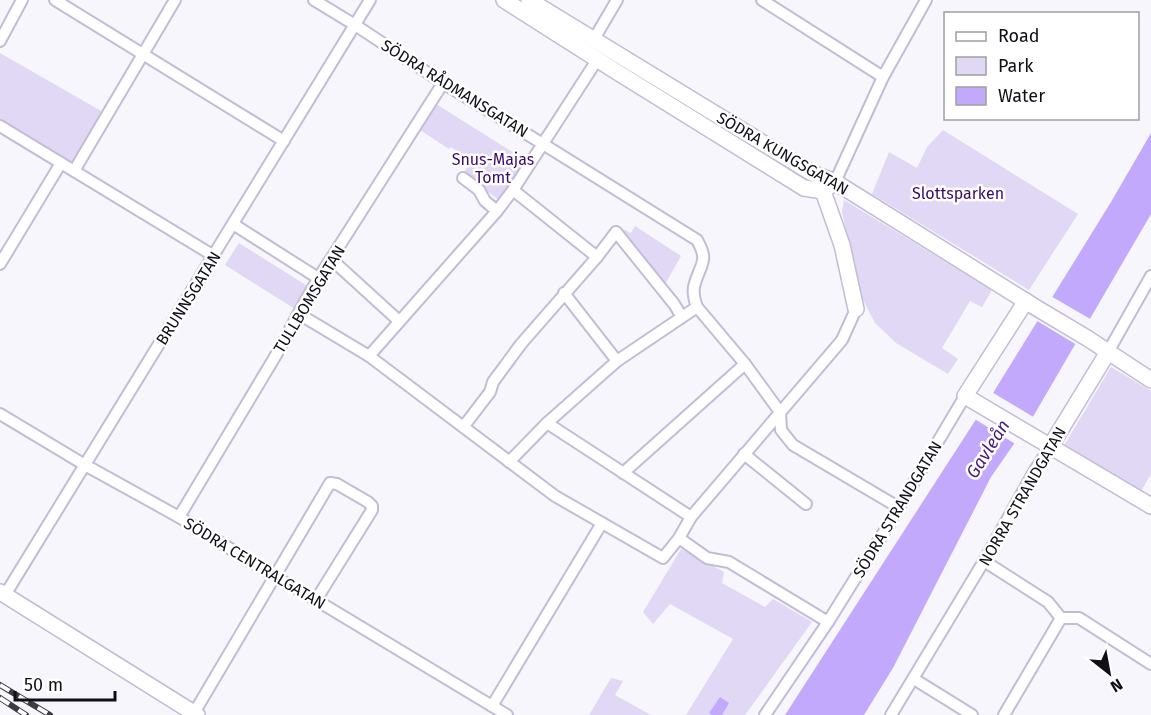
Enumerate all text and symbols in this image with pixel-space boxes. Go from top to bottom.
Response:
legend [944,12,1139,120]
text: Road [998,25,1040,47]
street label: SÖDRA RÅDMANSGATAN [378,35,532,141]
text: Park [998,55,1034,77]
text: Water [998,85,1045,107]
street label: SÖDRA KUNGSGATAN [714,108,852,199]
park label: Snus-Majas Tomt [452,150,534,187]
park label: Slottsparken [912,184,1004,203]
street label: TULLBOMSGATAN [270,242,349,357]
street label: BRUNNSGATAN [152,248,225,348]
water label: Gavleån [961,416,1015,482]
street label: NORRA STRANDGATAN [975,423,1070,569]
street label: SÖDRA STRANDGATAN [849,438,946,581]
street label: SÖDRA CENTRALGATAN [180,514,329,613]
north arrow [1079,643,1139,703]
scale bar [15,664,116,702]
text: 50 m [24,674,63,696]
text: N [1107,675,1126,696]

